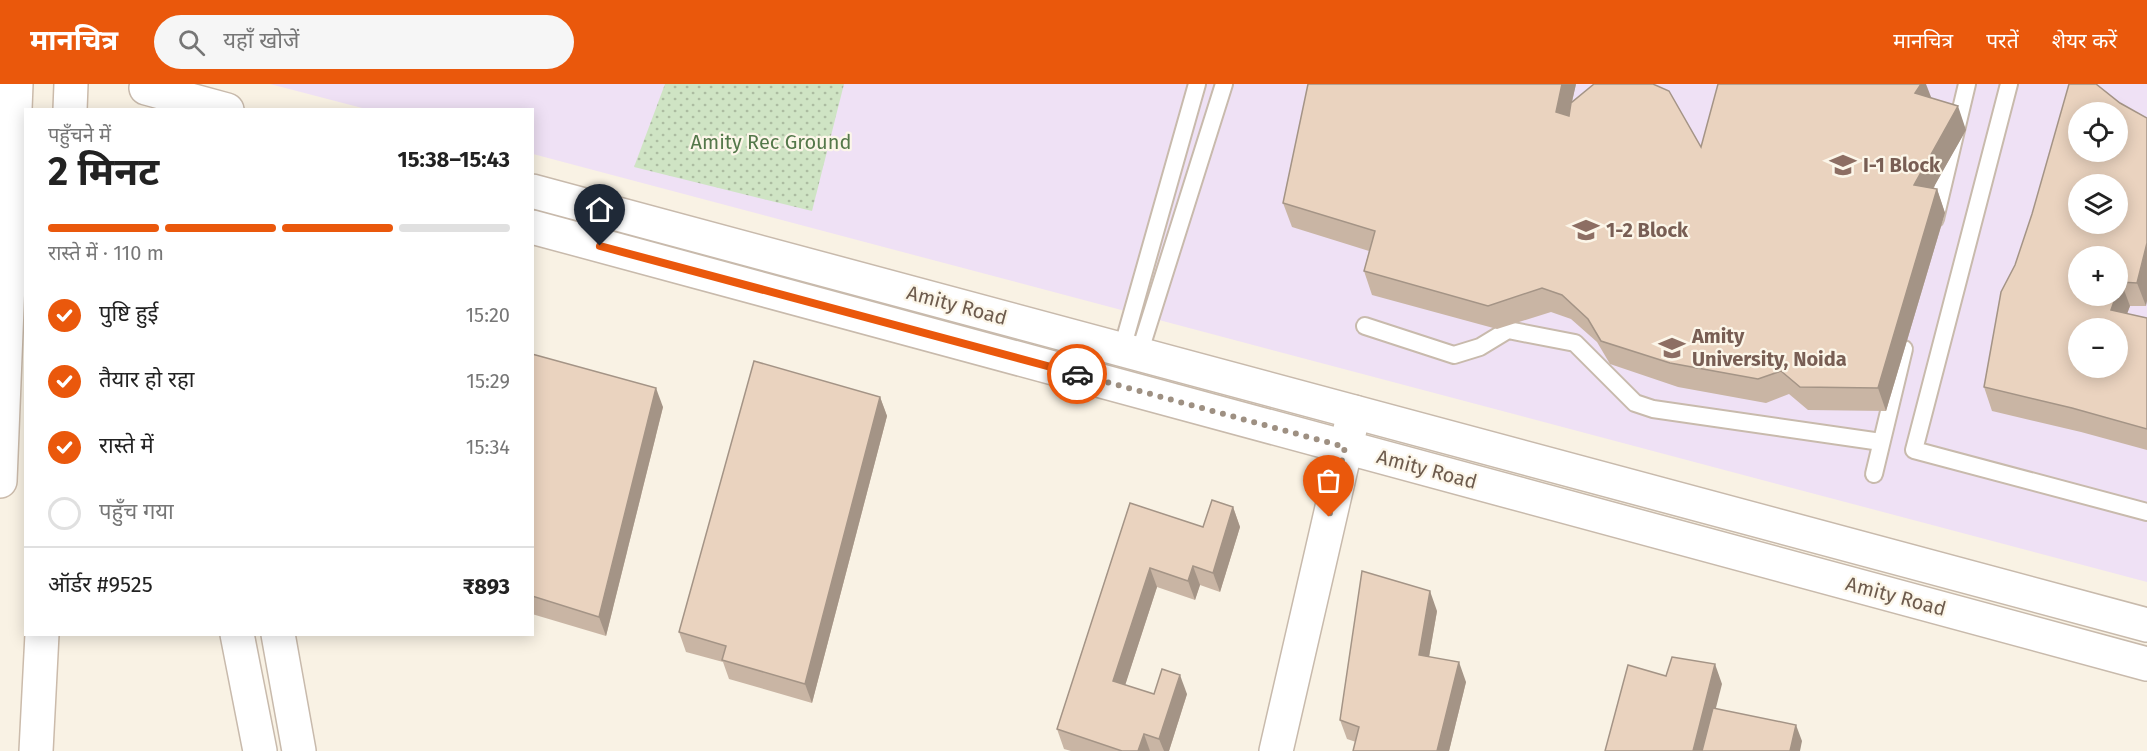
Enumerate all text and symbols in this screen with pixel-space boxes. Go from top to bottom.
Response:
search box [154,15,574,69]
text: मानचित्र [30,24,118,57]
icon: search [175,26,208,59]
text: यहाँ खोजें [223,27,299,54]
text: मानचित्र [1893,28,1953,54]
text: परतें [1986,28,2019,54]
text: शेयर करें [2052,28,2117,54]
map controls [2068,102,2128,378]
button: locate [2068,102,2128,162]
text: पहुँचने में [48,123,111,147]
park label: Amity Rec Ground [691,130,851,154]
text: 15:38–15:43 [398,146,510,173]
text: 2 मिनट [48,149,159,195]
school or university icon: I-1 Block [1828,150,1858,180]
place label: I-1 Block [1863,153,1941,177]
button: layers [2068,174,2128,234]
pin [574,184,625,246]
icon: home [583,193,616,226]
school or university icon: 1-2 Block [1571,215,1601,245]
place label: 1-2 Block [1606,218,1689,242]
text: रास्ते में · 110 m [48,241,164,265]
button: + [2068,246,2128,306]
street label: Amity Road [904,280,1010,330]
icon: check [48,299,81,332]
text: पुष्टि हुई [99,300,158,327]
text: 15:20 [465,303,510,327]
button: − [2068,318,2128,378]
place label: Amity University, Noida [1691,324,1847,371]
school or university icon: Amity University, Noida [1657,333,1687,363]
courier [1047,344,1107,404]
icon: car [1061,358,1094,391]
icon: check [48,365,81,398]
text: तैयार हो रहा [99,366,194,393]
text: 15:29 [466,369,510,393]
icon: check [48,431,81,464]
text: रास्ते में [99,432,154,459]
text: 15:34 [466,435,510,459]
street label: Amity Road [1374,444,1480,494]
pin [1303,455,1354,517]
icon: bag [1312,464,1345,497]
text: पहुँच गया [99,498,174,525]
text: ऑर्डर #9525 [48,571,153,598]
street label: Amity Road [1843,571,1949,621]
text: ₹893 [463,573,510,600]

